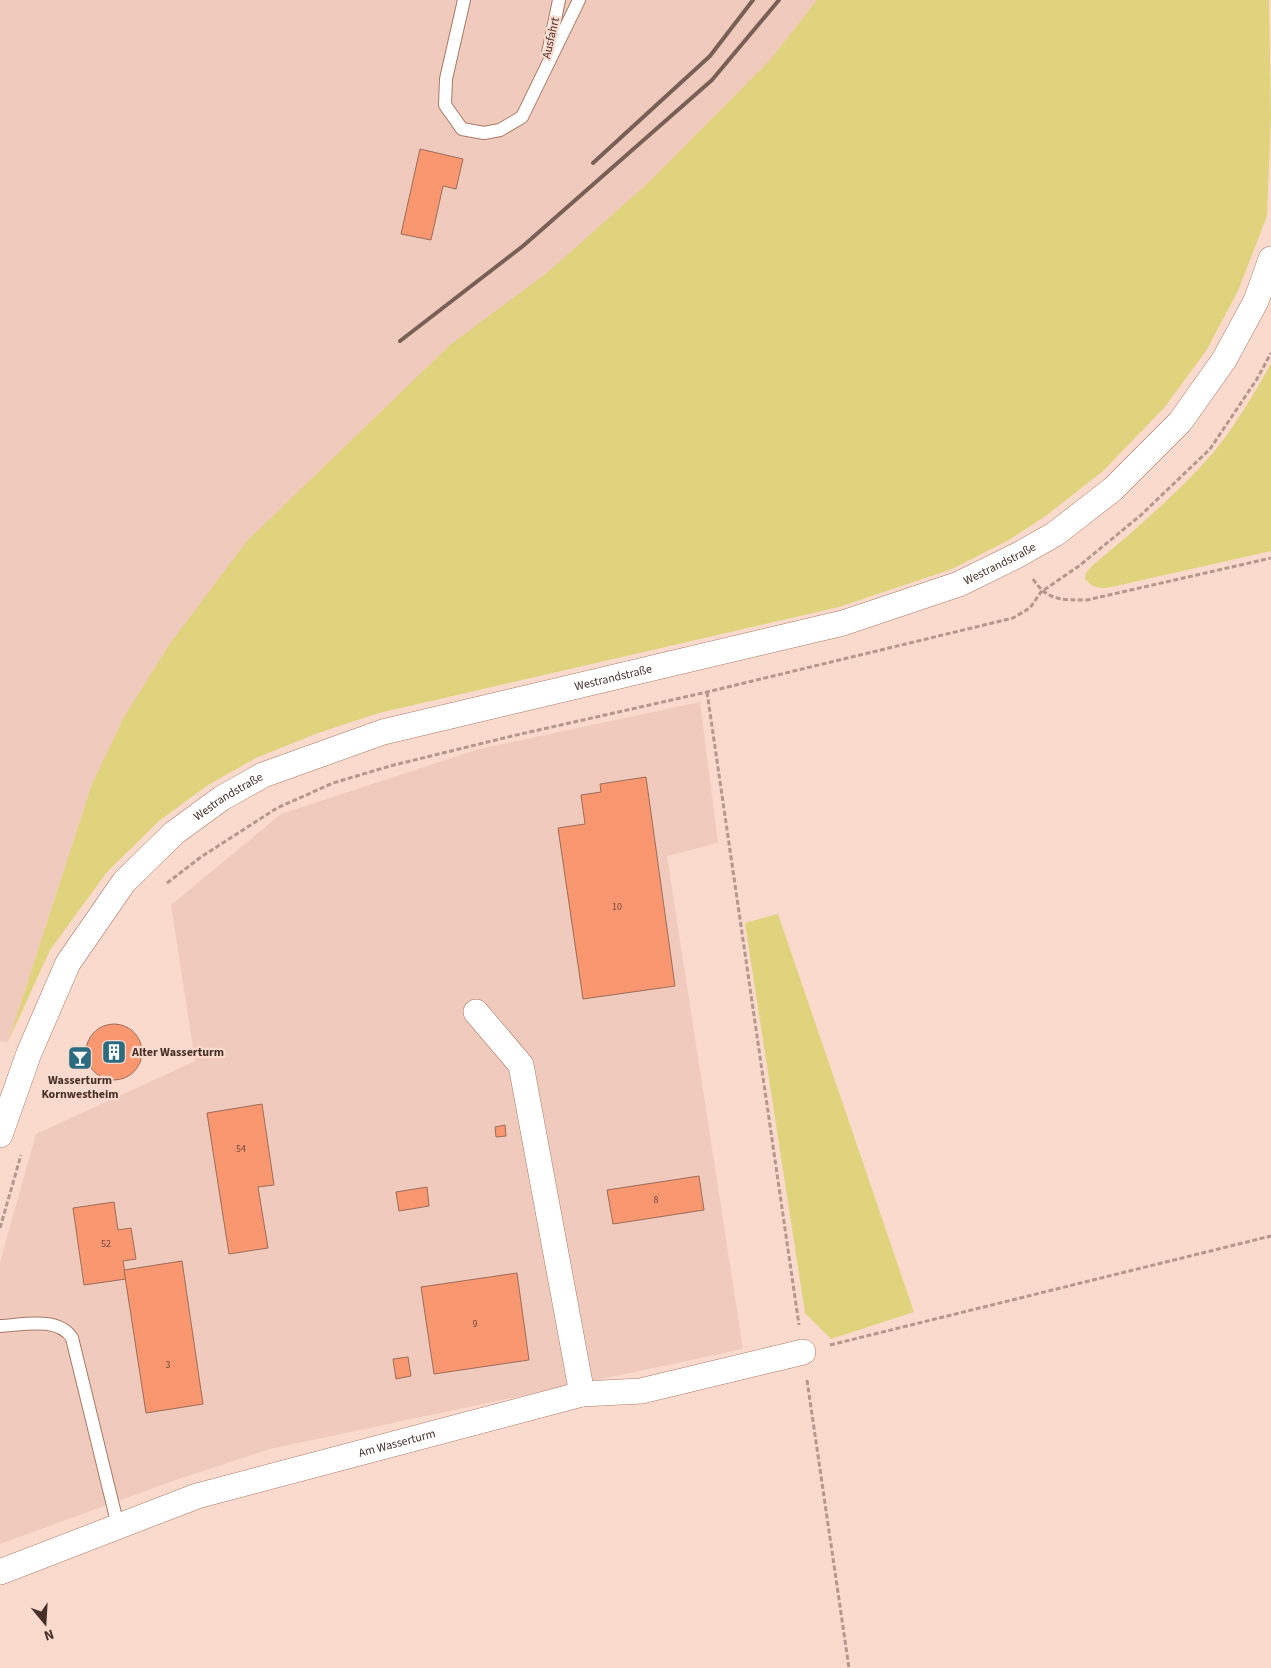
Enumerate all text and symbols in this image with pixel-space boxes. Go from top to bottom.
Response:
street label: Ausfahrt [538,16,564,60]
street label: Westrandstraße [961,538,1039,589]
street label: Westrandstraße [573,660,654,695]
street label: Westrandstraße [190,768,266,825]
house number: 10 [612,900,622,914]
building icon: Alter Wasserturm [101,1039,127,1065]
place label: Alter Wasserturm [131,1044,224,1061]
bar icon: Wasserturm Kornwestheim [67,1045,93,1071]
place label: Wasserturm Kornwestheim [41,1072,119,1103]
house number: 54 [236,1142,246,1156]
house number: 8 [654,1193,659,1207]
house number: 52 [101,1237,111,1251]
house number: 9 [473,1317,478,1331]
house number: 3 [166,1358,171,1372]
street label: Am Wasserturm [357,1425,437,1461]
north arrow [20,1598,70,1648]
text: N [41,1623,56,1645]

